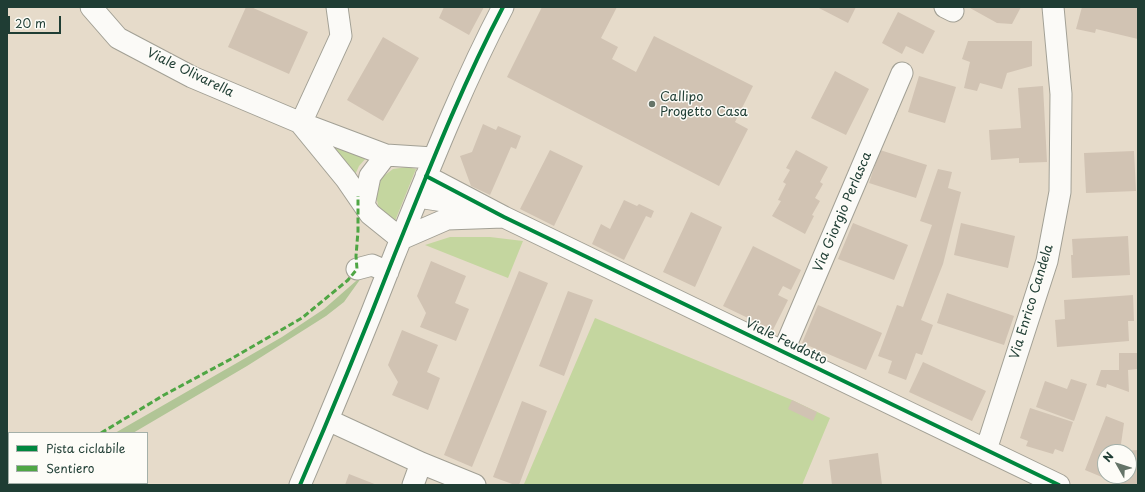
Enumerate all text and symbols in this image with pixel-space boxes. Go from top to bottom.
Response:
scale bar [10,8,63,34]
text: 20 m [15,14,46,32]
street label: Viale Olivarella [144,45,236,101]
place label: Callipo Progetto Casa [660,89,748,120]
marker: Callipo Progetto Casa [647,99,657,109]
street label: Via Giorgio Perlasca [811,150,875,274]
street label: Via Enrico Candela [1007,243,1057,361]
street label: Viale Feudotto [742,315,830,369]
legend [8,432,148,484]
text: Pista ciclabile [46,439,126,457]
north arrow [1097,444,1137,484]
text: N [1099,448,1117,465]
text: Sentiero [46,459,95,477]

